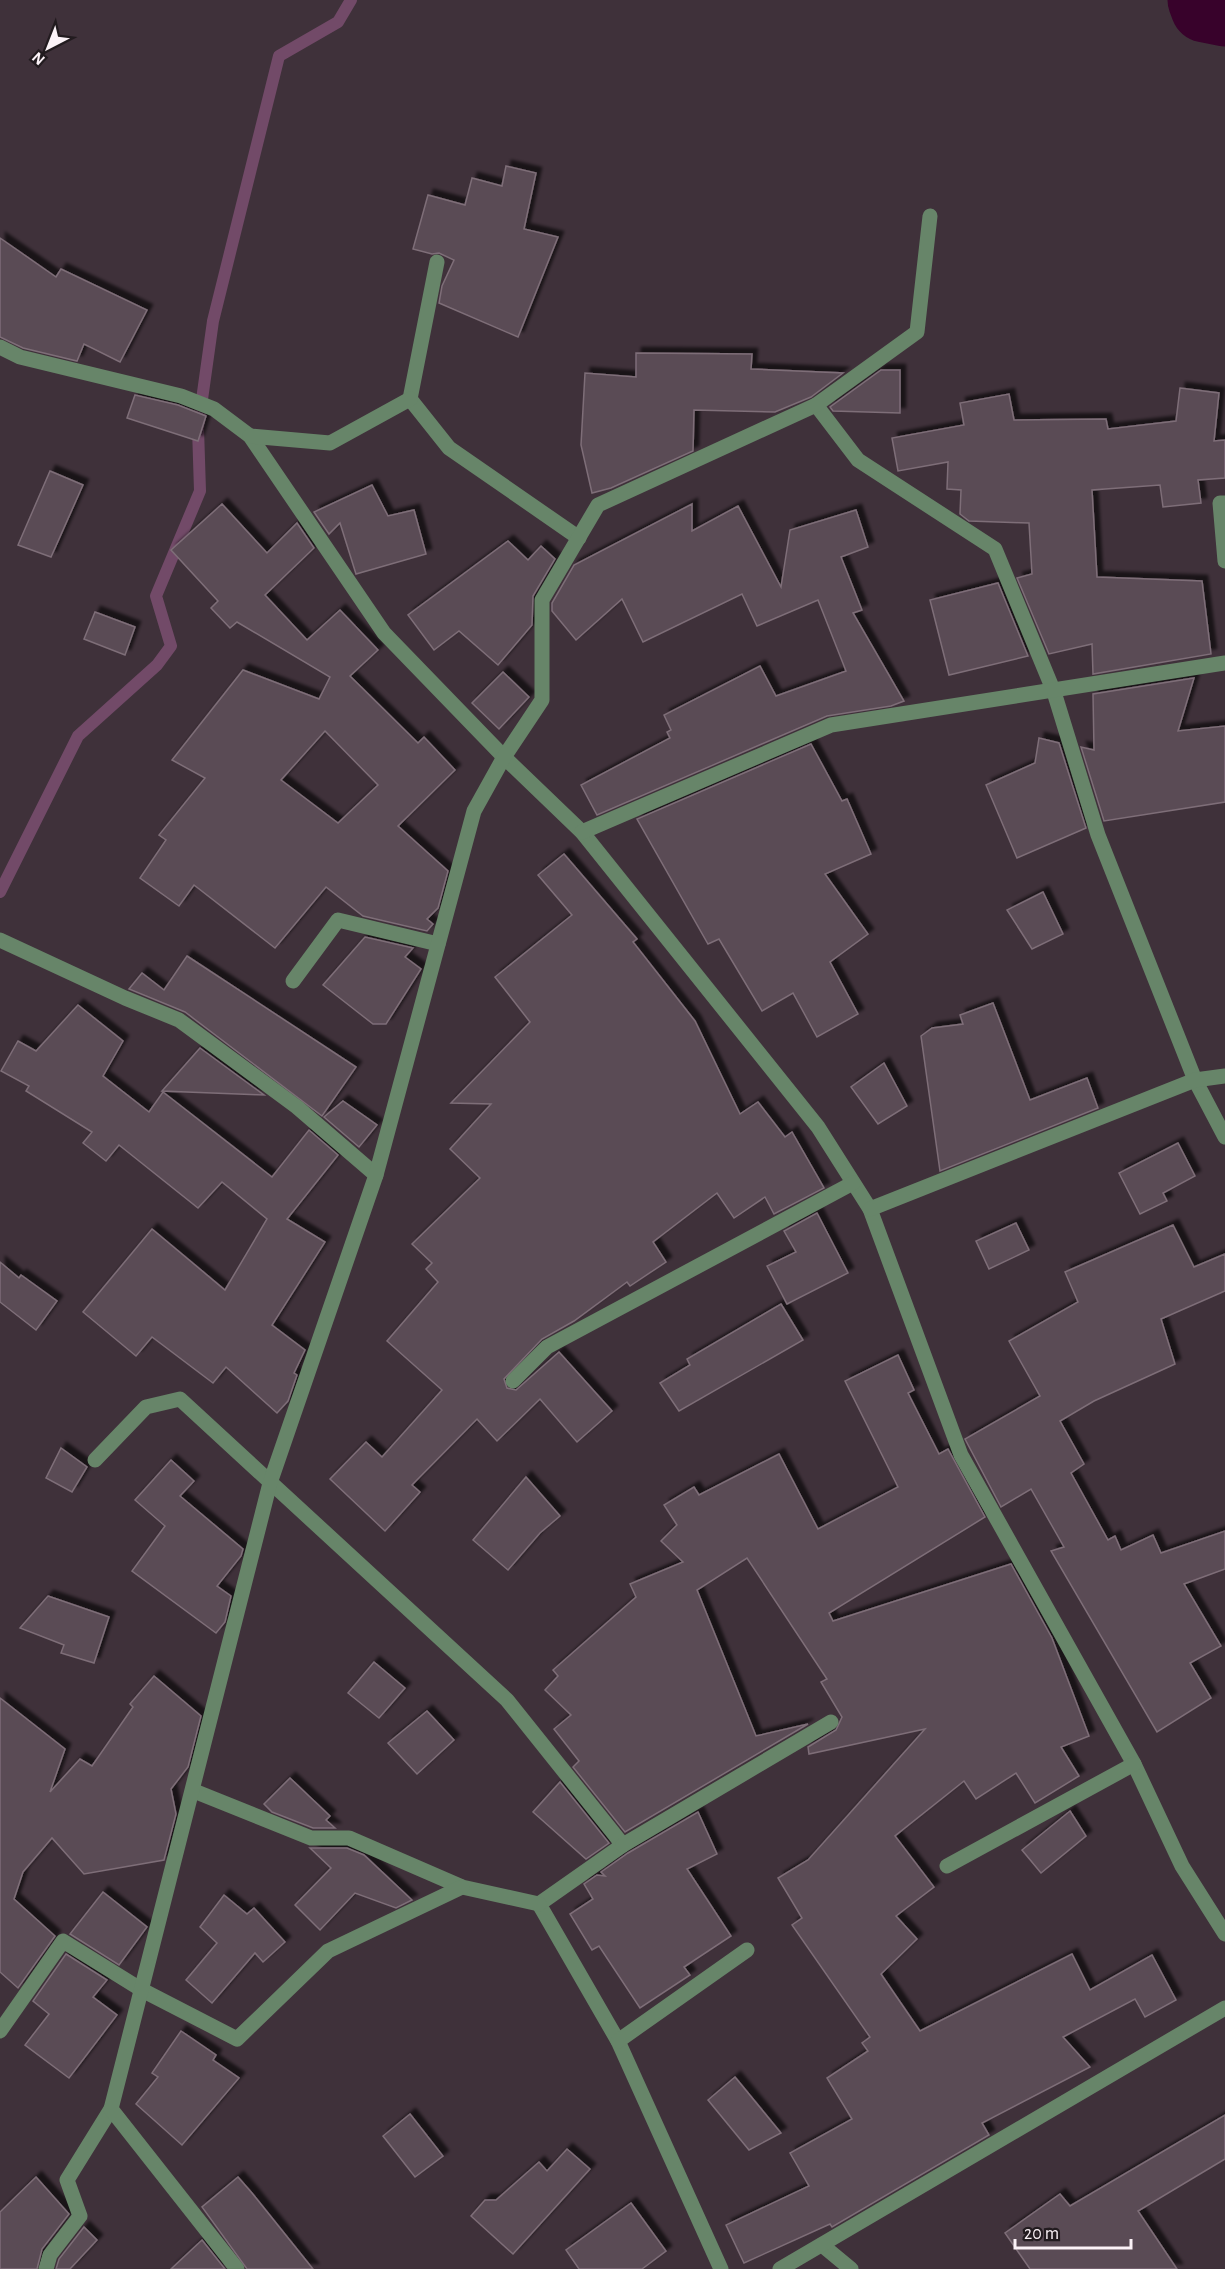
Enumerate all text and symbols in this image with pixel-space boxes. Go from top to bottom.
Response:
north arrow [18,18,78,78]
text: N [29,49,48,68]
scale bar [1015,2212,1130,2250]
text: 20 m [1024,2225,1059,2243]

